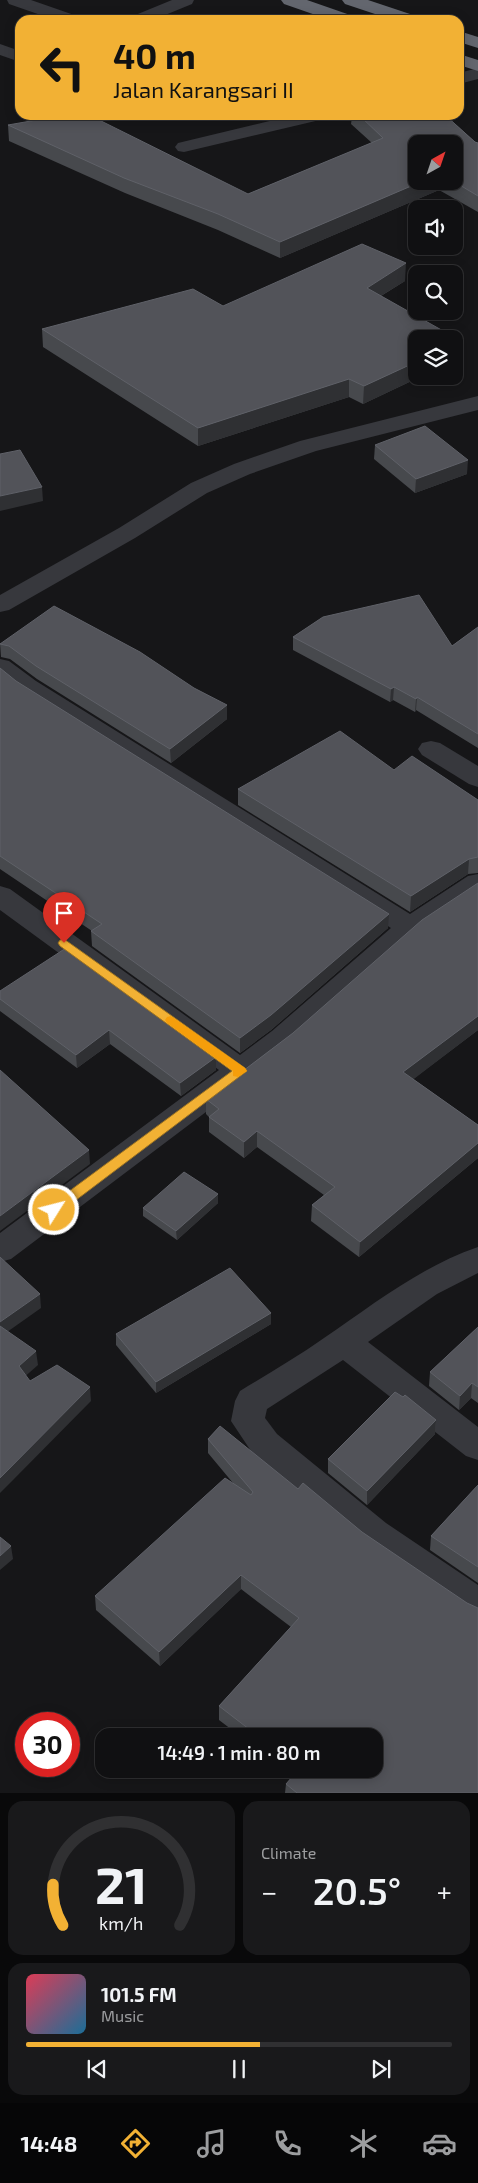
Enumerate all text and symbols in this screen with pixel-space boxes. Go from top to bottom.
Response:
text: 40 m [113,34,196,76]
icon: left [30,35,95,100]
text: Jalan Karangsari II [113,76,294,102]
north arrow [408,135,462,190]
map controls [408,135,463,385]
button: sound [408,200,463,255]
button: search [408,265,463,320]
button: layers [408,330,463,385]
pin [43,892,85,943]
icon: arrive [50,899,78,927]
position arrow [27,1183,79,1235]
speed limit sign: 30 [15,1712,80,1777]
text: 14:49 · 1 min · 80 m [158,1741,320,1764]
text: Climate [261,1843,316,1862]
text: 21 [95,1852,148,1914]
text: 20.5° [313,1867,401,1913]
text: − [261,1874,277,1908]
text: + [437,1874,452,1908]
text: km/h [99,1912,144,1934]
text: 101.5 FM [101,1983,177,2006]
text: Music [101,2006,144,2025]
icon: previous [83,2055,111,2083]
icon: pause [225,2055,253,2083]
icon: next [367,2055,395,2083]
icon: directions [118,2126,153,2161]
icon: music [194,2126,229,2161]
icon: phone [270,2126,305,2161]
icon: climate [346,2126,381,2161]
icon: car [422,2126,457,2161]
text: 14:48 [21,2130,77,2156]

